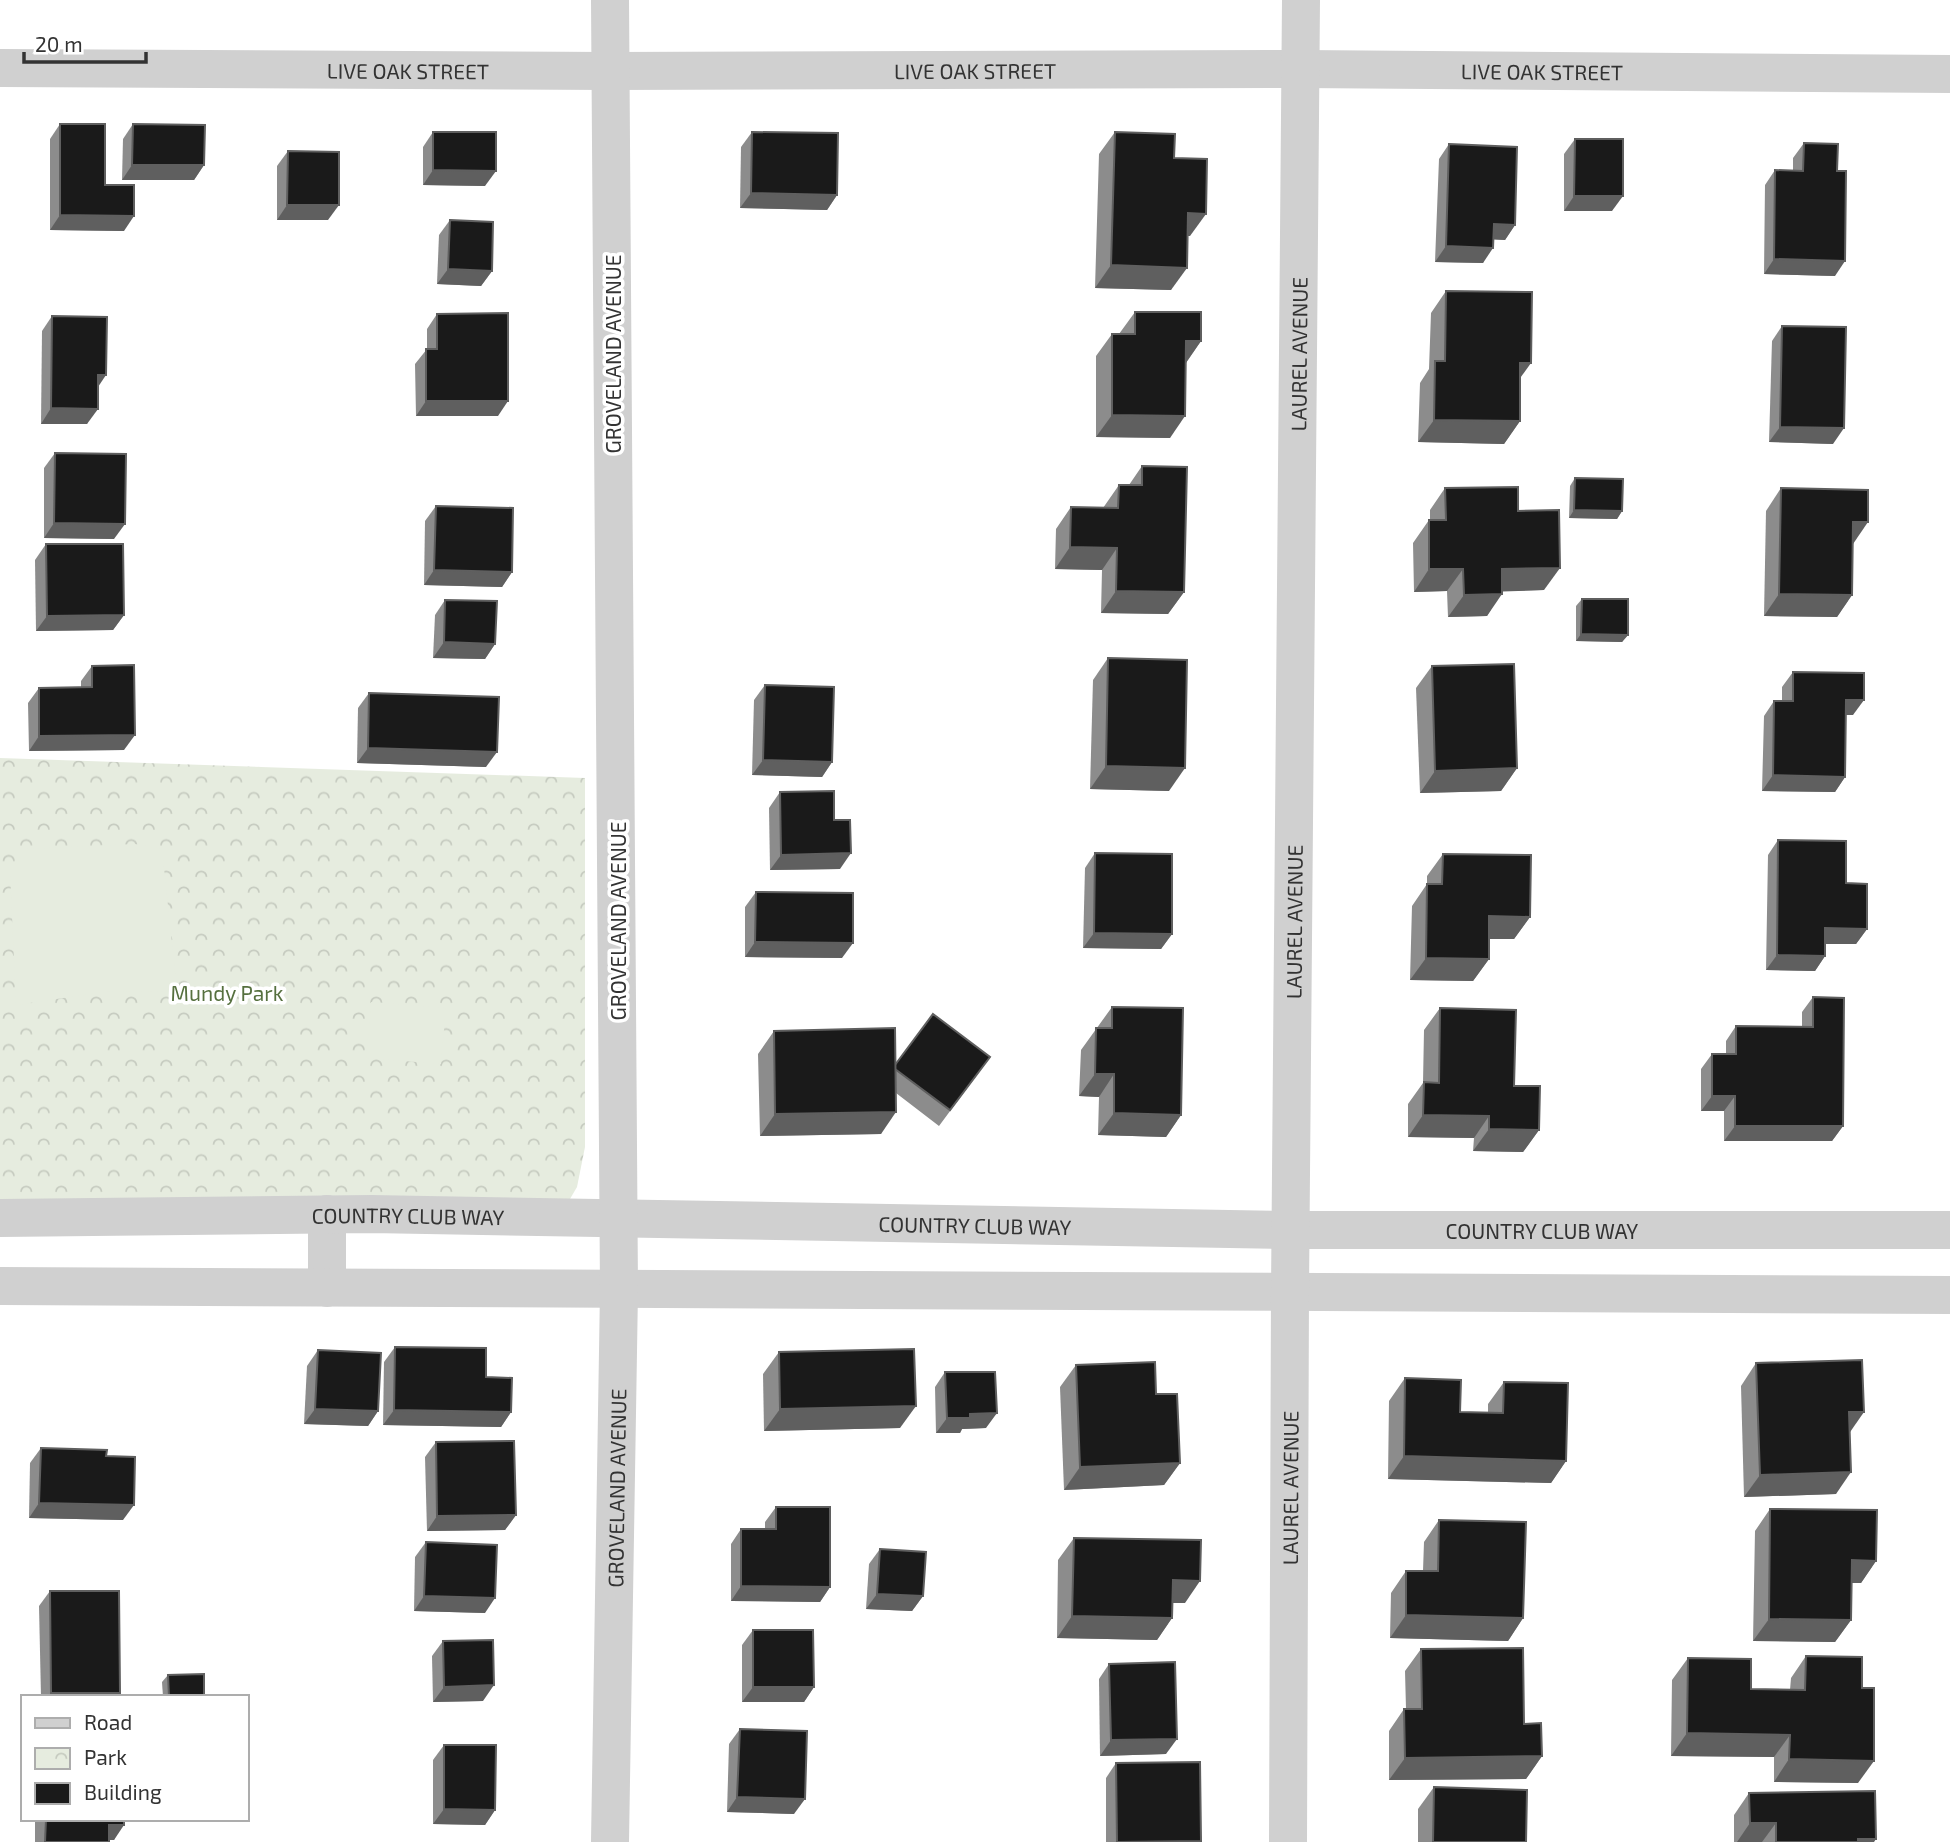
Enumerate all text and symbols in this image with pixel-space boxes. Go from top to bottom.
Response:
scale bar [24,21,147,65]
text: 20 m [35,31,83,56]
street label: LIVE OAK STREET [327,57,489,83]
street label: LIVE OAK STREET [894,57,1056,83]
street label: LIVE OAK STREET [1461,58,1623,84]
street label: GROVELAND AVENUE [600,255,625,453]
street label: LAUREL AVENUE [1285,277,1311,431]
street label: GROVELAND AVENUE [605,822,630,1020]
street label: LAUREL AVENUE [1280,845,1306,999]
park label: Mundy Park [171,980,284,1005]
street label: COUNTRY CLUB WAY [311,1201,505,1229]
street label: COUNTRY CLUB WAY [878,1210,1072,1239]
street label: COUNTRY CLUB WAY [1445,1218,1638,1243]
street label: GROVELAND AVENUE [602,1388,630,1588]
street label: LAUREL AVENUE [1277,1411,1302,1565]
legend [21,1695,248,1821]
text: Road [84,1709,132,1734]
text: Park [84,1744,127,1769]
text: Building [84,1779,162,1804]

